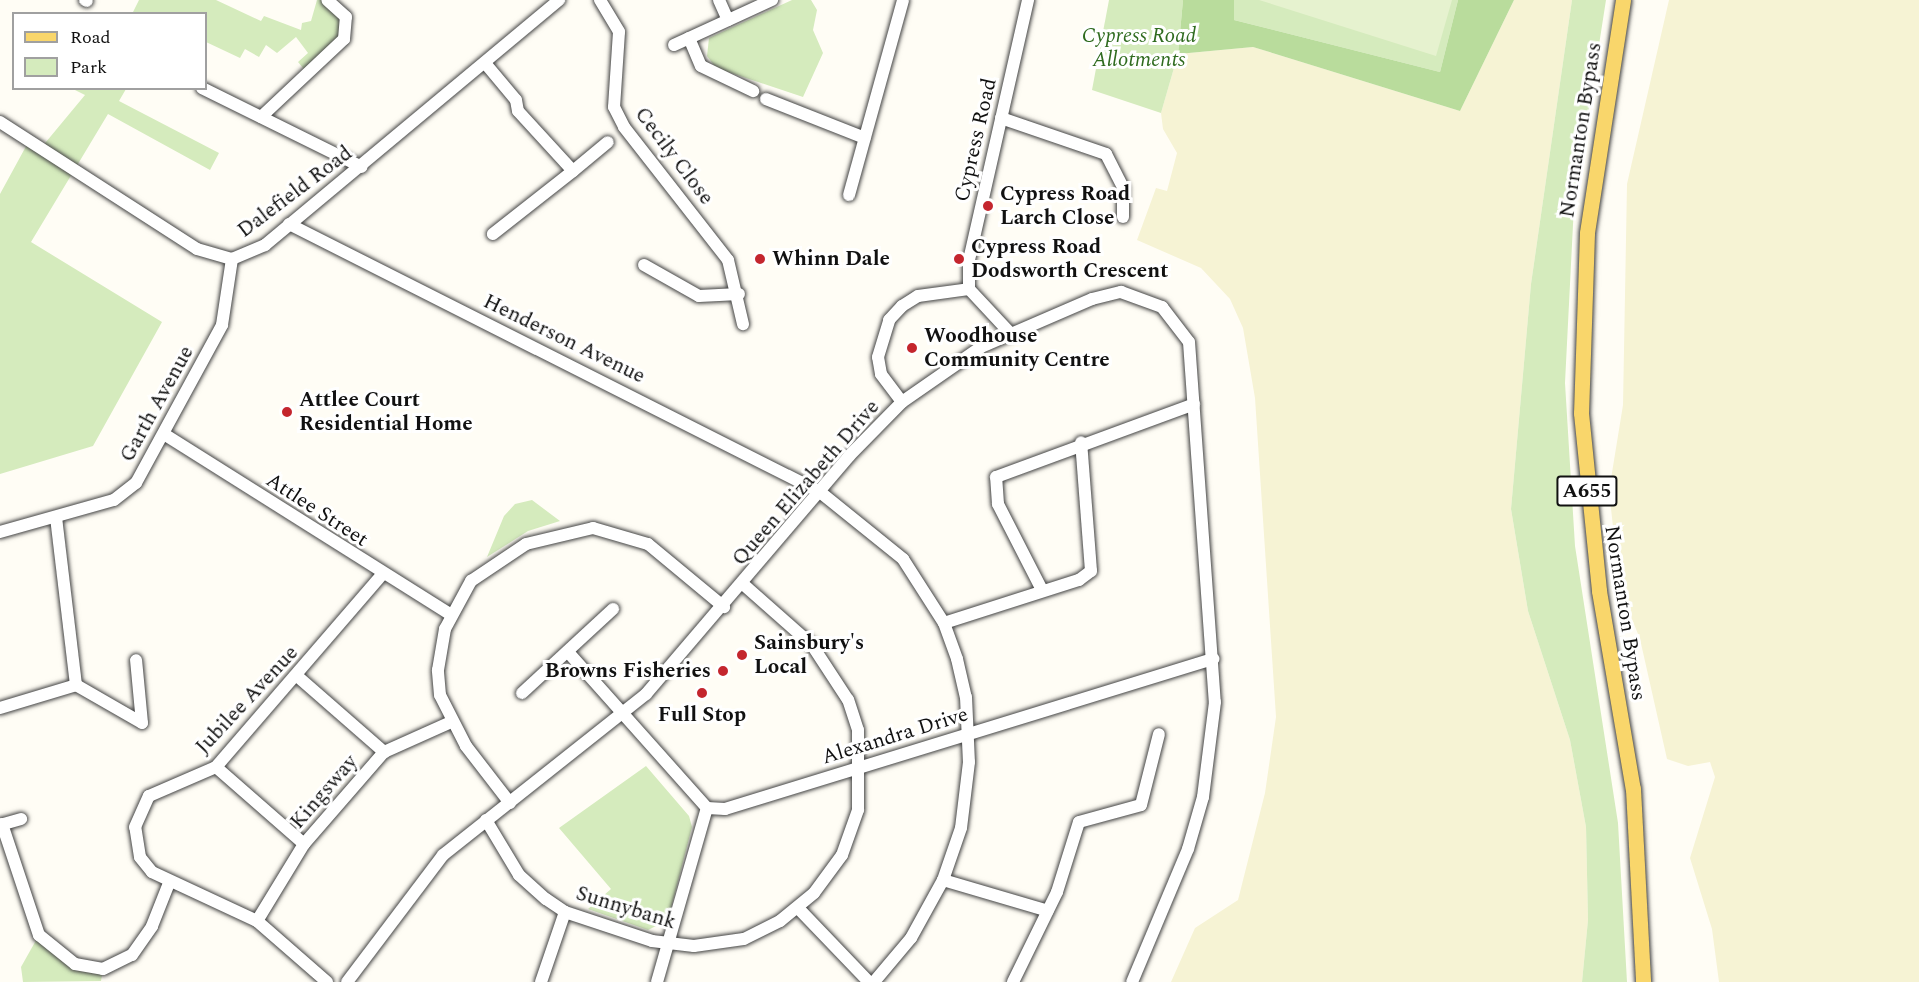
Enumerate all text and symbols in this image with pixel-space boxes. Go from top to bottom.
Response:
legend [12,12,207,90]
park label: Cypress Road Allotments [1082,23,1196,73]
text: Road [70,24,111,51]
street label: Normanton Bypass [1555,40,1607,220]
text: Park [70,54,107,81]
street label: Cypress Road [950,76,1002,204]
street label: Cecily Close [629,102,719,210]
street label: Dalefield Road [233,141,357,243]
place label: Cypress Road Larch Close [1000,181,1130,231]
marker: Cypress Road Larch Close [981,199,995,213]
place label: Cypress Road Dodsworth Crescent [971,234,1168,284]
place label: Whinn Dale [772,246,890,272]
marker: Whinn Dale [753,252,767,266]
marker: Cypress Road Dodsworth Crescent [952,252,966,266]
street label: Henderson Avenue [479,289,649,389]
place label: Woodhouse Community Centre [924,323,1110,373]
street label: Garth Avenue [115,341,199,467]
marker: Woodhouse Community Centre [905,341,919,355]
place label: Attlee Court Residential Home [299,387,473,437]
street label: Queen Elizabeth Drive [727,395,885,571]
marker: Attlee Court Residential Home [280,405,294,419]
street label: Attlee Street [261,468,373,552]
road number: A655 [1556,474,1618,508]
street label: Normanton Bypass [1599,523,1651,703]
place label: Sainsbury's Local [754,630,864,680]
street label: Jubilee Avenue [190,641,304,759]
marker: Sainsbury's Local [735,648,749,662]
place label: Browns Fisheries [545,658,711,684]
marker: Browns Fisheries [716,664,730,678]
marker: Full Stop [695,686,709,700]
place label: Full Stop [658,702,746,728]
street label: Alexandra Drive [819,702,971,770]
street label: Kingsway [285,750,363,834]
street label: Sunnybank [573,881,679,935]

